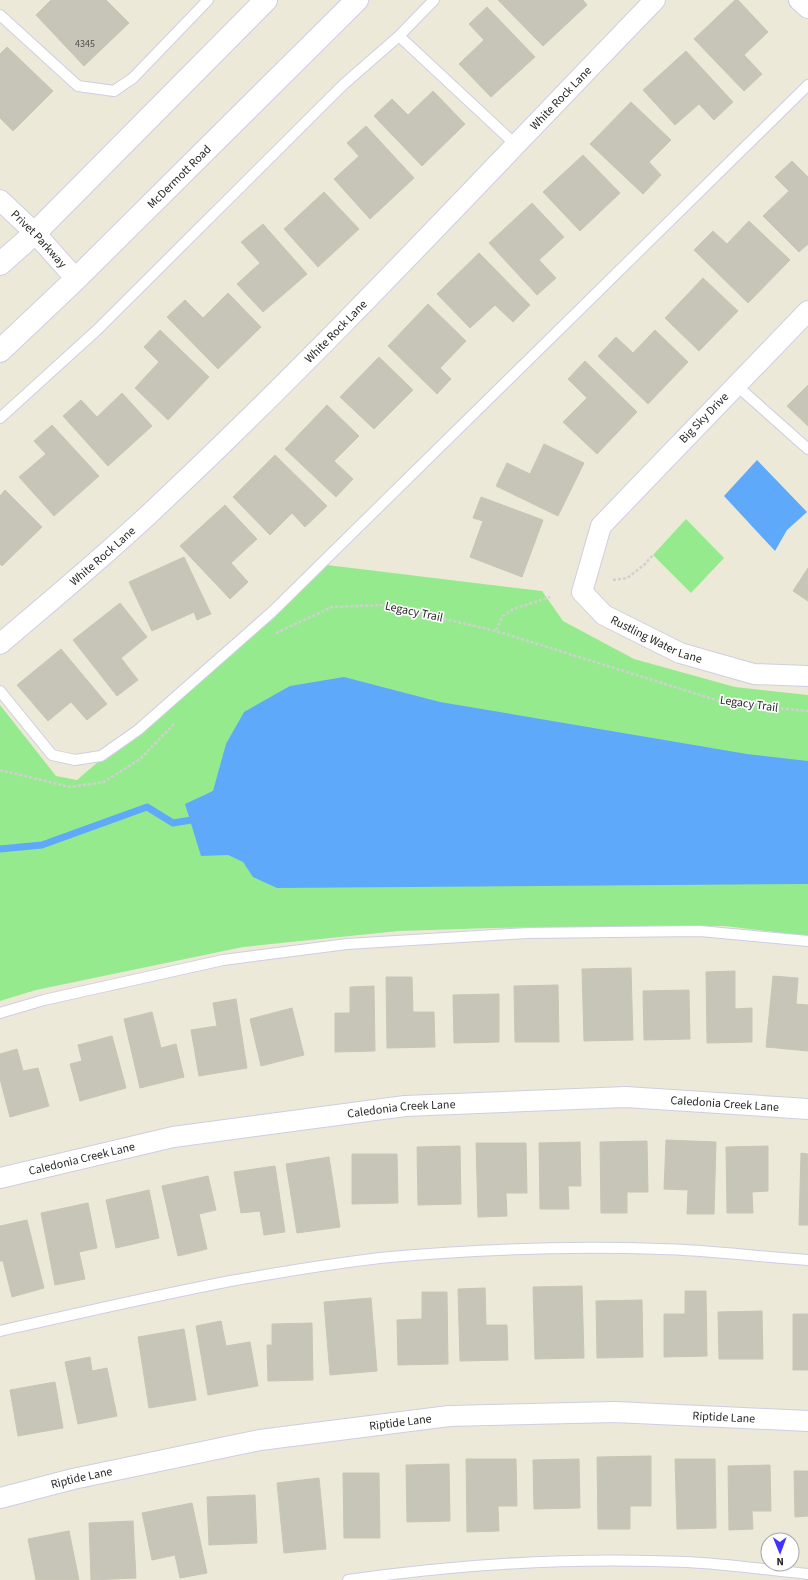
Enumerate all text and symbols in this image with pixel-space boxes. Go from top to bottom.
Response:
house number: 4345 [75,37,95,51]
street label: White Rock Lane [526,62,595,134]
street label: McDermott Road [143,141,215,212]
street label: Privet Parkway [7,206,71,272]
street label: White Rock Lane [301,296,371,367]
street label: Big Sky Drive [675,389,733,447]
street label: White Rock Lane [66,522,139,590]
street label: Legacy Trail [383,598,445,626]
street label: Rustling Water Lane [608,611,704,667]
street label: Legacy Trail [719,691,779,717]
street label: Caledonia Creek Lane [670,1091,780,1116]
street label: Caledonia Creek Lane [346,1095,456,1122]
street label: Caledonia Creek Lane [27,1138,137,1179]
street label: Riptide Lane [692,1407,756,1427]
street label: Riptide Lane [368,1410,433,1435]
street label: Riptide Lane [49,1463,114,1493]
north arrow [760,1532,800,1572]
text: N [776,1554,784,1569]

